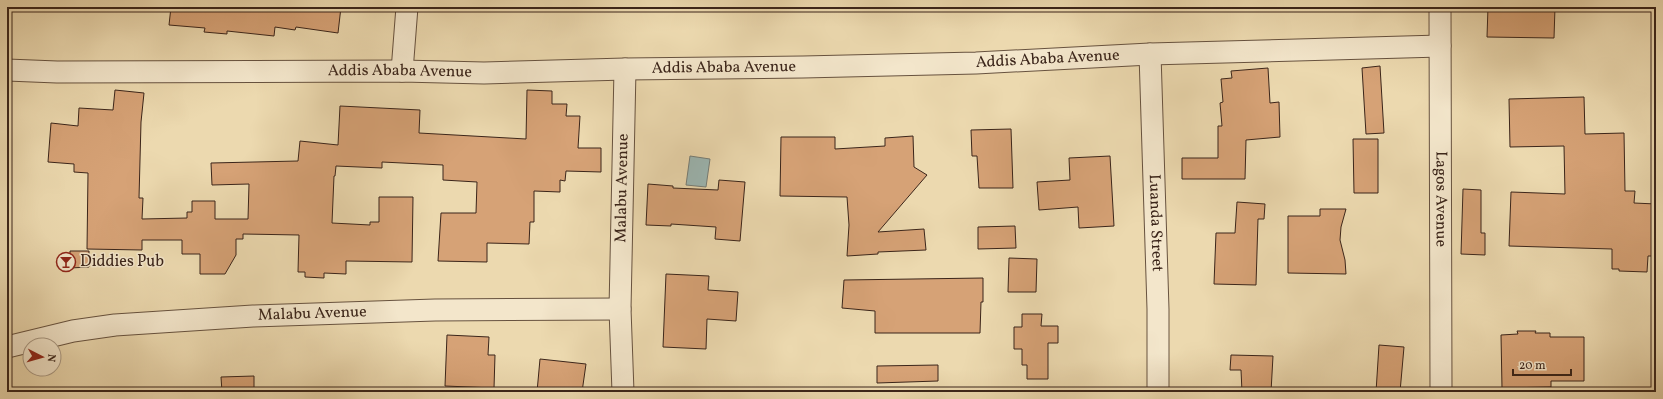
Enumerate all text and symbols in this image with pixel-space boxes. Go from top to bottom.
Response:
street label: Addis Ababa Avenue [975,45,1120,74]
street label: Addis Ababa Avenue [652,56,796,80]
street label: Addis Ababa Avenue [328,60,472,84]
street label: Malabu Avenue [610,133,635,243]
street label: Lagos Avenue [1429,151,1452,247]
street label: Luanda Street [1143,174,1168,272]
bar icon: Diddies Pub [55,251,77,273]
place label: Diddies Pub [80,251,164,273]
street label: Malabu Avenue [257,301,367,327]
north arrow [22,337,62,377]
scale bar [1513,351,1571,377]
text: N [43,353,58,363]
text: 20 m [1519,358,1546,374]

